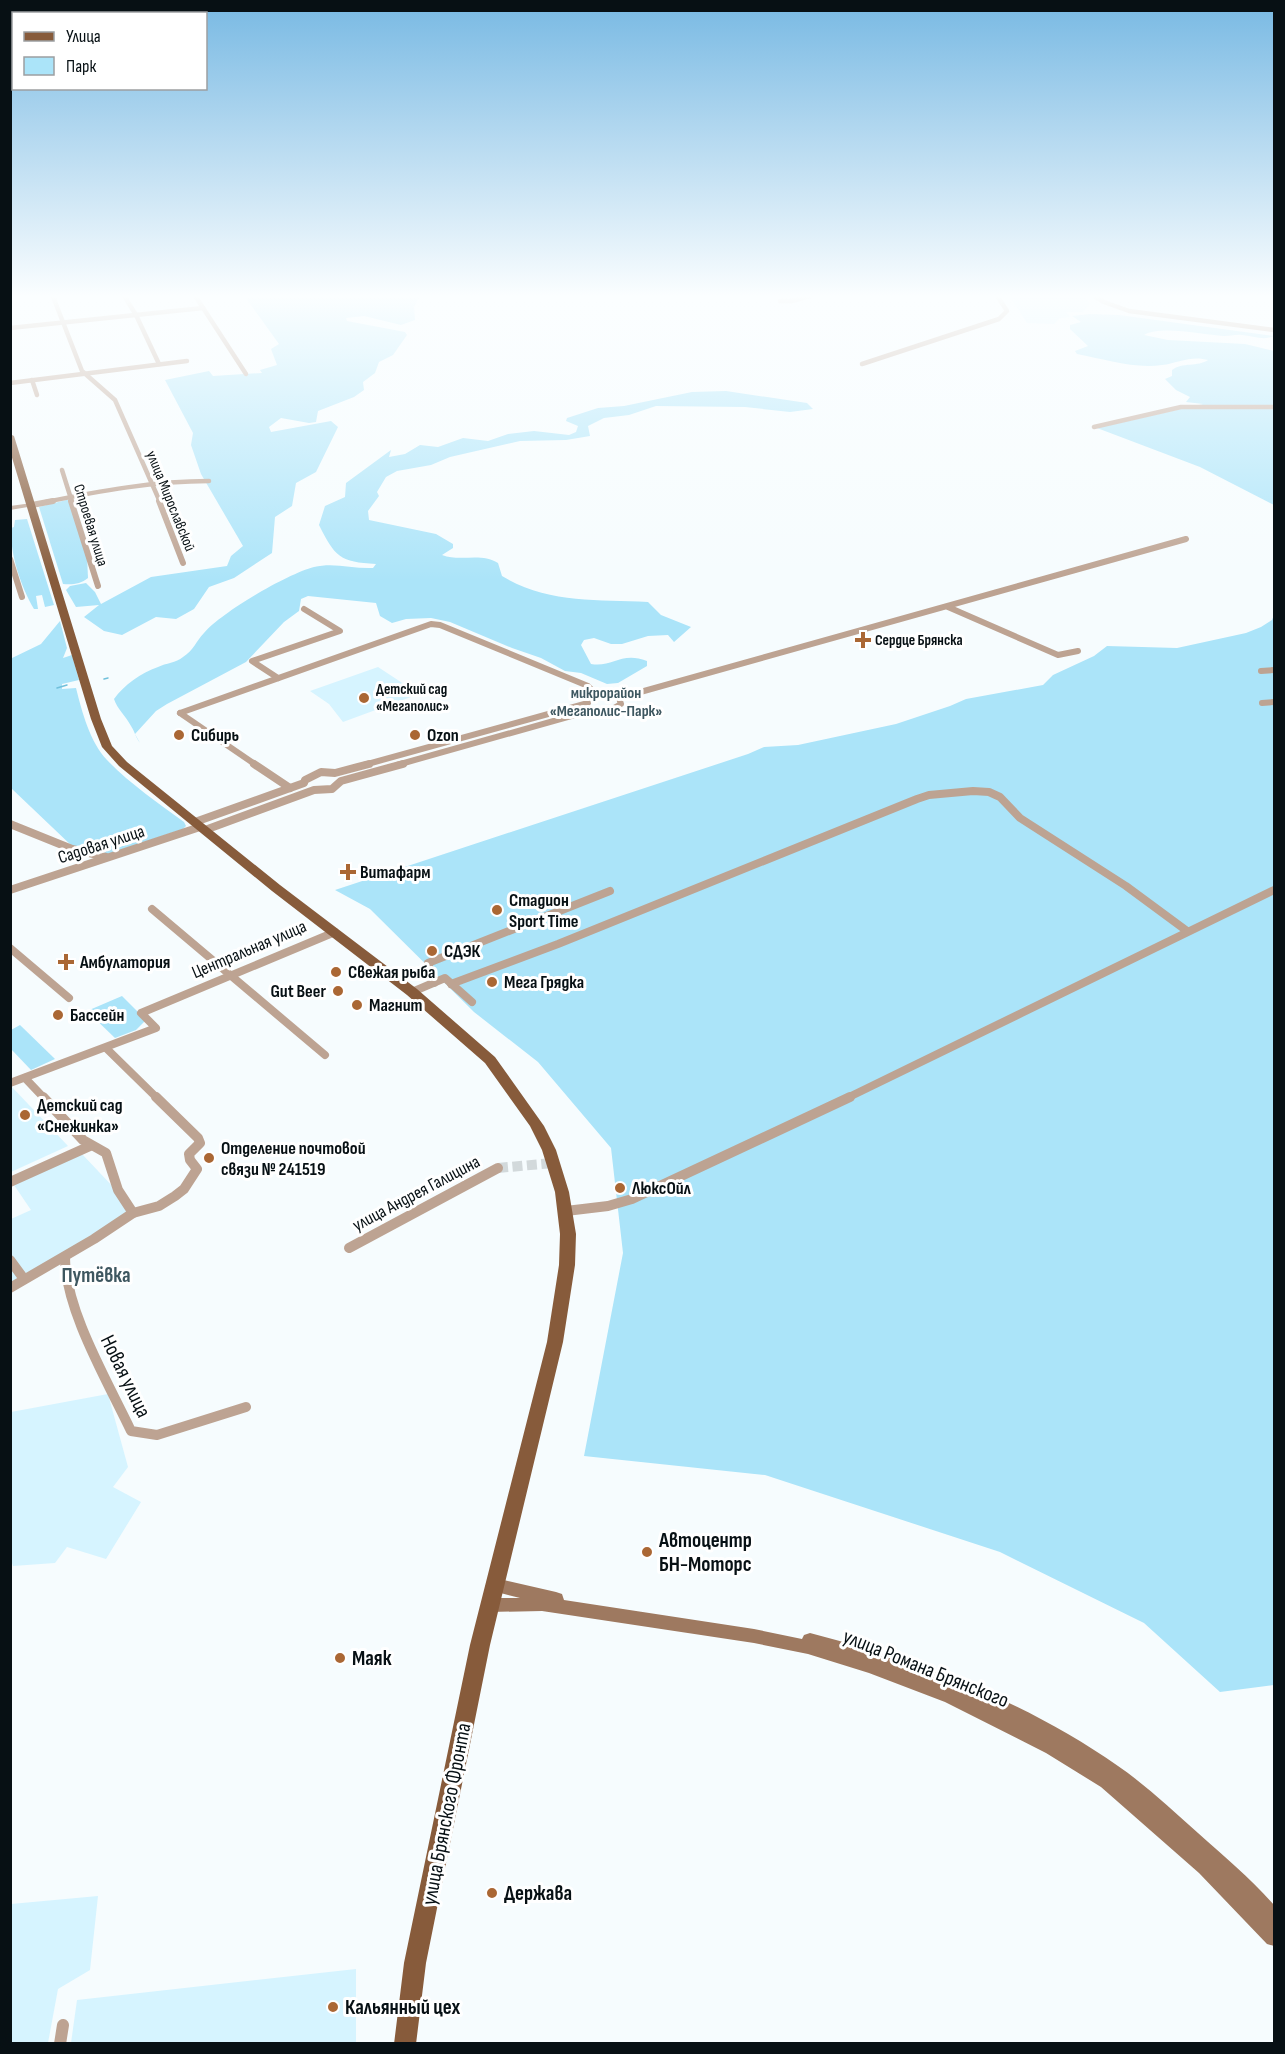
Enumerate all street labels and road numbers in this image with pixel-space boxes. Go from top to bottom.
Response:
street label: улица Мирославской [142,448,199,554]
street label: Строевая улица [69,482,112,569]
street label: Садовая улица [55,821,147,868]
street label: Центральная улица [189,916,310,983]
street label: улица Андрея Галицина [349,1151,484,1236]
street label: Новая улица [95,1331,156,1422]
street label: улица Романа Брянского [839,1624,1012,1713]
street label: улица Брянского Фронта [417,1721,476,1907]

